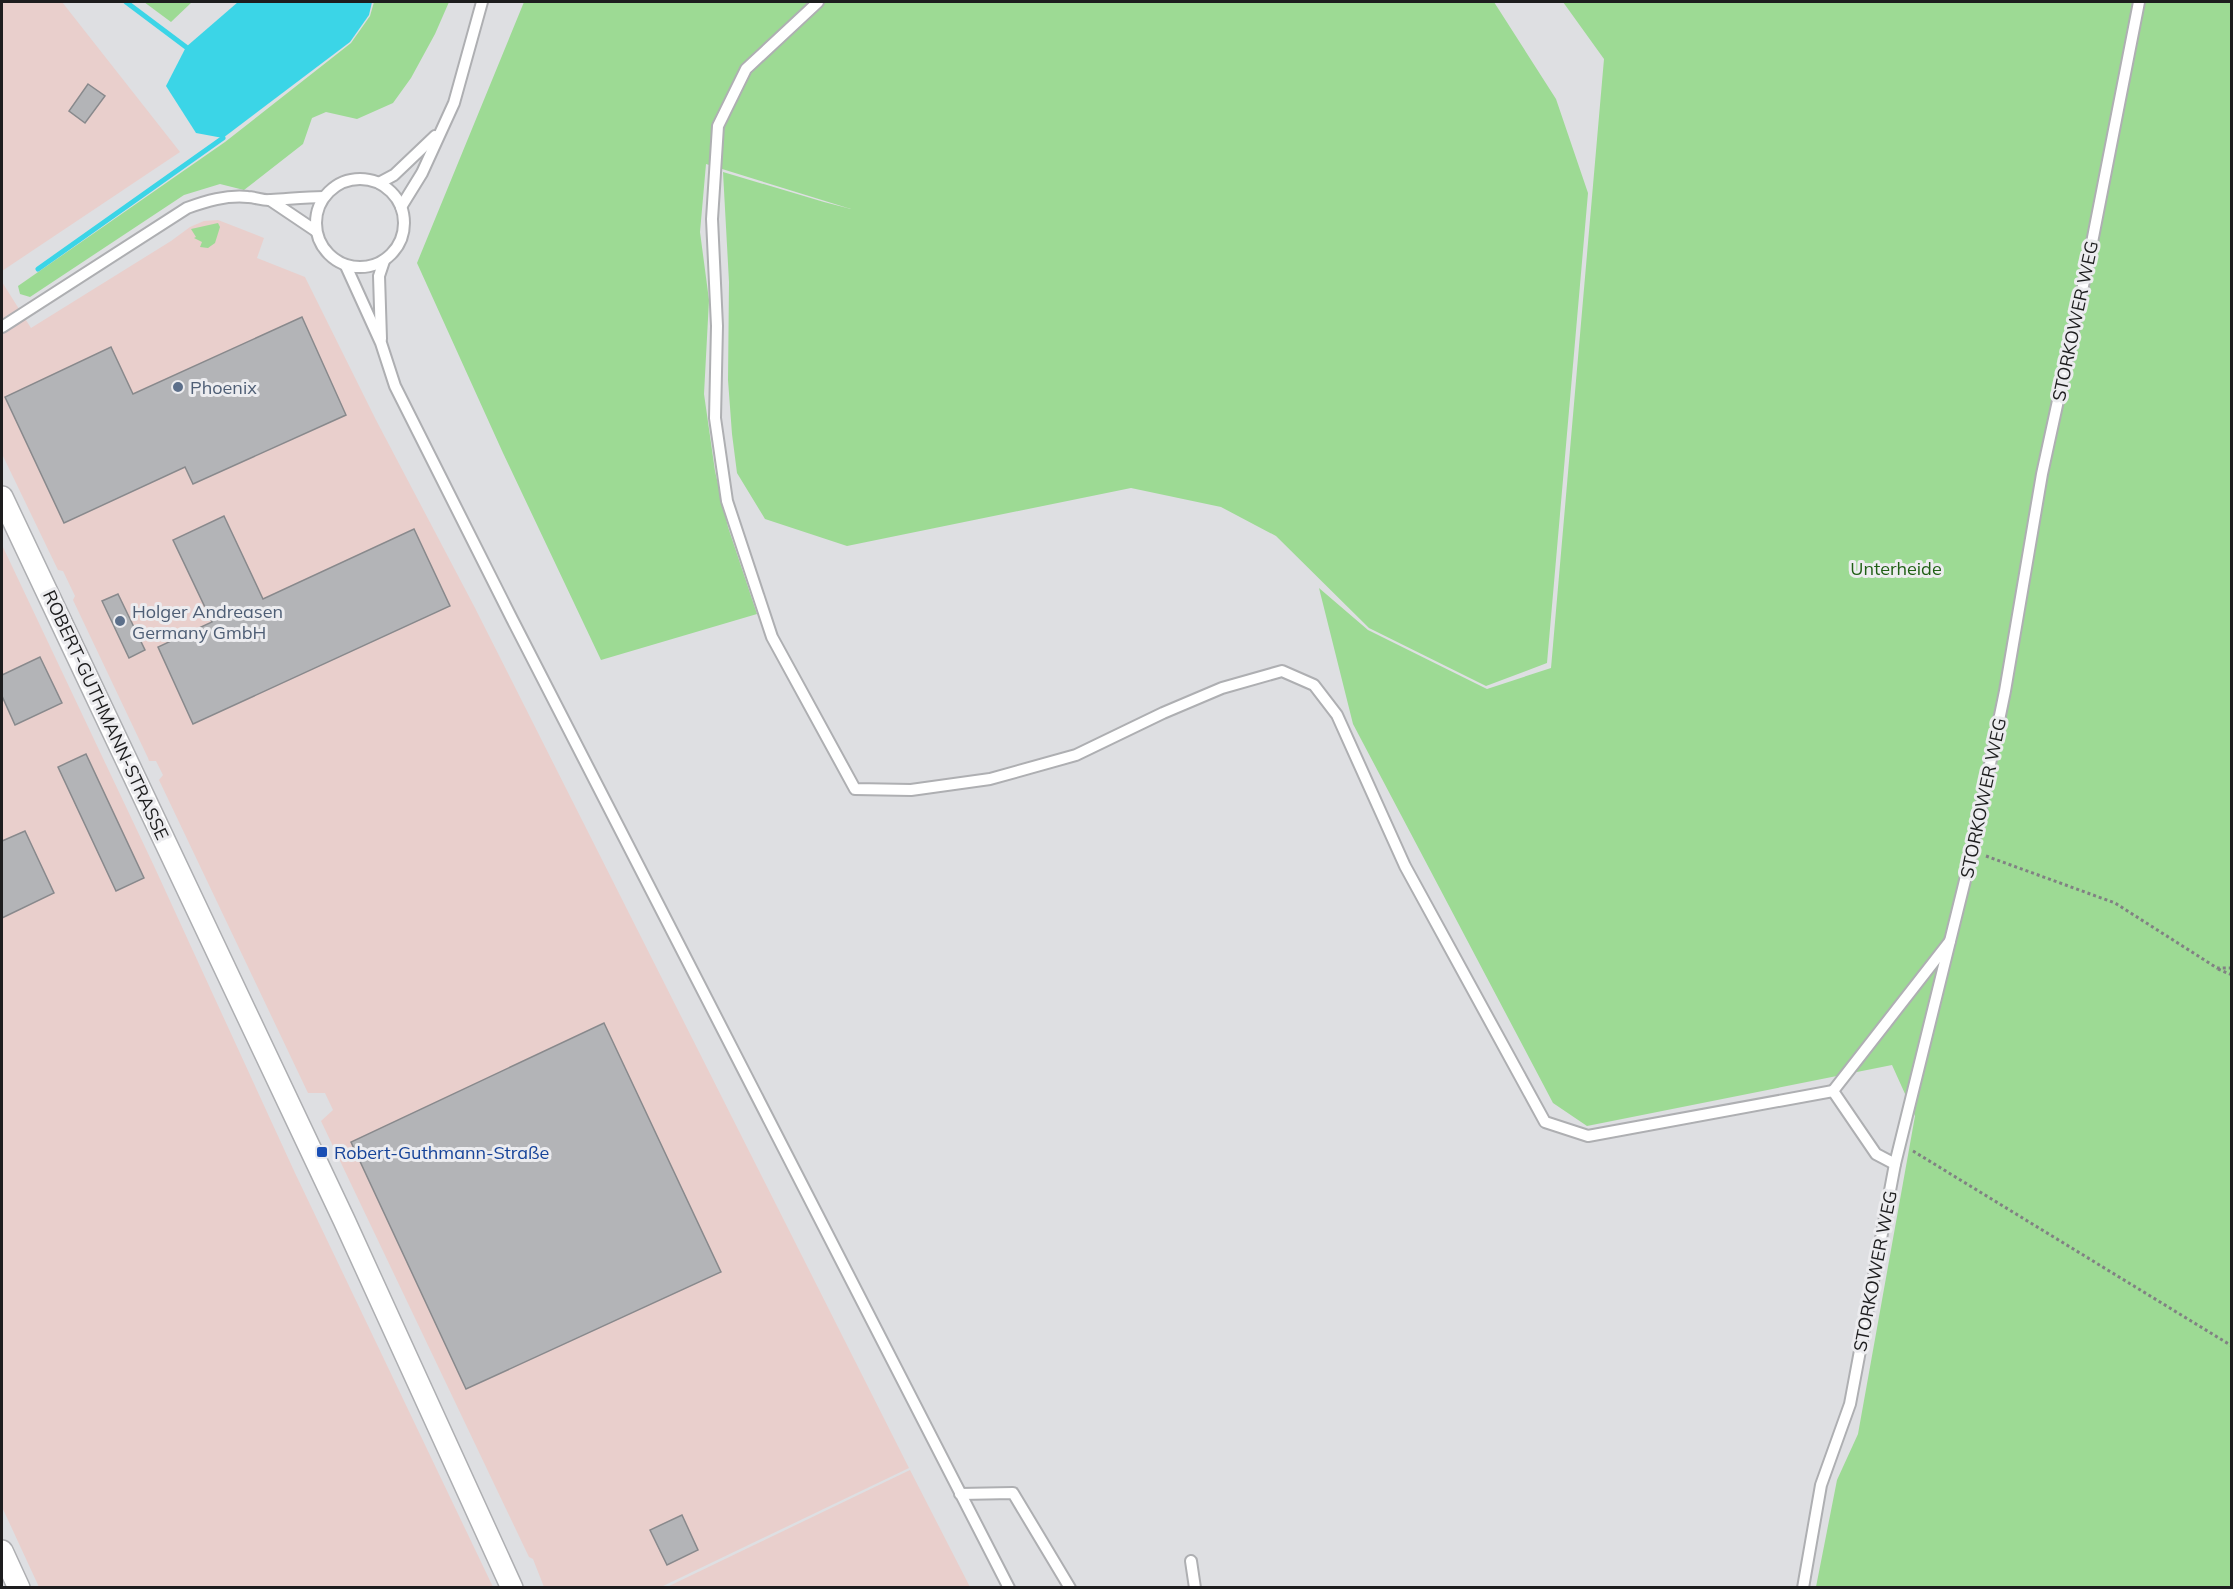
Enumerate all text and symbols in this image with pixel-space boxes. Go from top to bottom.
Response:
street label: STORKOWER WEG [2047,239,2103,403]
place label: Phoenix [190,376,257,399]
marker: Phoenix [171,380,185,394]
park label: Unterheide [1850,557,1942,580]
street label: ROBERT-GUTHMANN-STRASSE [38,586,174,844]
place label: Holger Andreasen Germany GmbH [132,600,283,644]
marker: Holger Andreasen Germany GmbH [113,614,127,628]
street label: STORKOWER WEG [1955,716,2011,880]
place label: Robert-Guthmann-Straße [334,1141,549,1164]
marker: Robert-Guthmann-Straße [315,1145,329,1159]
street label: STORKOWER WEG [1848,1189,1902,1353]

